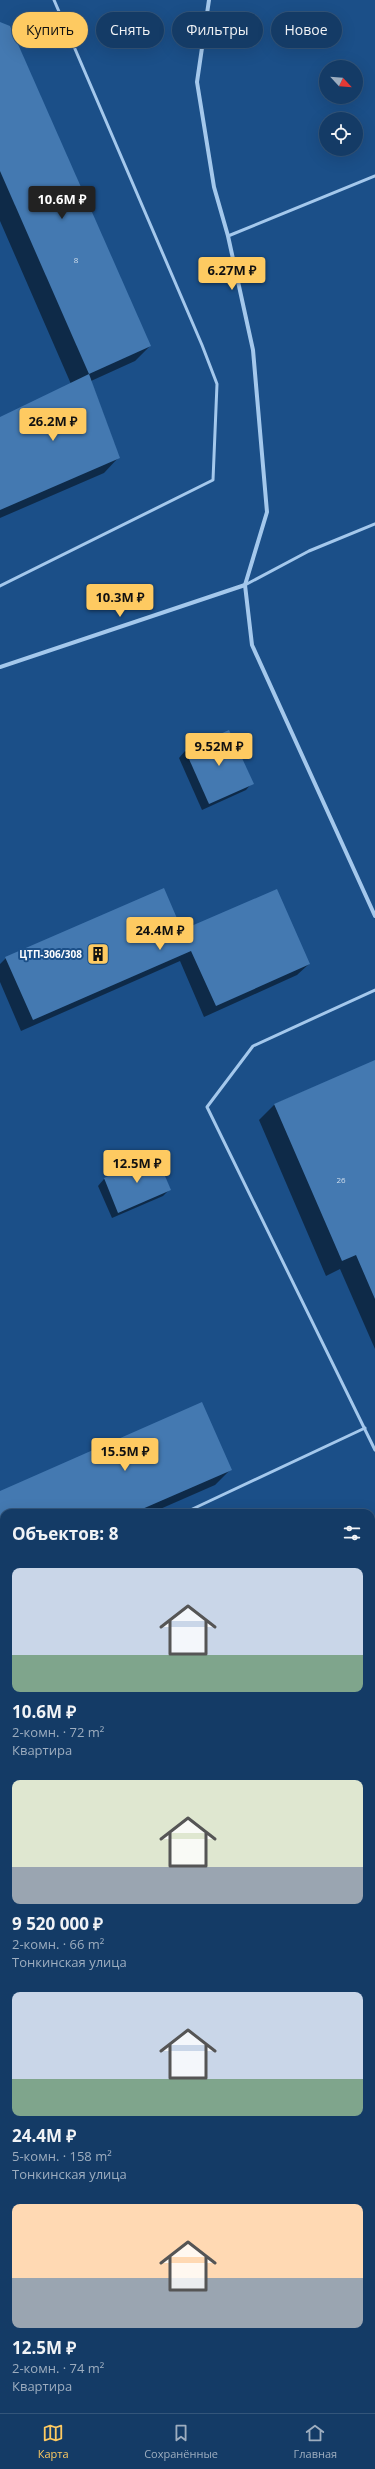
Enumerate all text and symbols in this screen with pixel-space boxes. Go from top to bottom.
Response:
chip: Купить [12,12,88,48]
chip: Снять [96,12,164,48]
chip: Фильтры [172,12,263,48]
chip: Новое [271,12,342,48]
north arrow [319,60,363,104]
map controls [319,60,363,156]
button: locate [319,112,363,156]
pin: 10.6M ₽ [25,186,99,220]
text: 10.6M ₽ [37,190,87,208]
house number: 8 [74,254,79,265]
pin: 6.27M ₽ [195,257,269,291]
text: 6.27M ₽ [207,261,257,279]
pin: 26.2M ₽ [16,408,90,442]
text: 26.2M ₽ [28,412,78,430]
pin: 10.3M ₽ [83,584,157,618]
text: 10.3M ₽ [95,588,145,606]
pin: 9.52M ₽ [182,733,256,767]
text: 9.52M ₽ [194,737,244,755]
pin: 24.4M ₽ [123,917,197,951]
text: 24.4M ₽ [135,921,185,939]
building icon: ЦТП-306/308 [85,941,111,967]
place label: ЦТП-306/308 [19,947,82,961]
pin: 12.5M ₽ [100,1150,174,1184]
text: 12.5M ₽ [112,1154,162,1172]
house number: 26 [336,1174,346,1185]
pin: 15.5M ₽ [88,1438,162,1472]
text: 15.5M ₽ [100,1442,150,1460]
text: Объектов: 8 [12,1522,118,1545]
icon: filters [341,1522,363,1544]
icon: home [152,1594,224,1666]
text: 10.6M ₽ [12,1700,76,1723]
text: 2-комн. · 72 m² [12,1723,104,1741]
text: Квартира [12,1741,72,1759]
icon: home [152,1806,224,1878]
text: 9 520 000 ₽ [12,1912,103,1935]
text: 2-комн. · 66 m² [12,1935,104,1953]
text: Тонкинская улица [12,1953,127,1971]
icon: home [152,2018,224,2090]
text: 24.4M ₽ [12,2124,76,2147]
text: 5-комн. · 158 m² [12,2147,112,2165]
text: Тонкинская улица [12,2165,127,2183]
icon: home [152,2230,224,2302]
text: 12.5M ₽ [12,2336,76,2359]
text: 2-комн. · 74 m² [12,2359,104,2377]
text: Квартира [12,2377,72,2395]
tab: Карта [38,2422,69,2461]
tab: Сохранённые [144,2422,218,2461]
tab: Главная [294,2422,337,2461]

